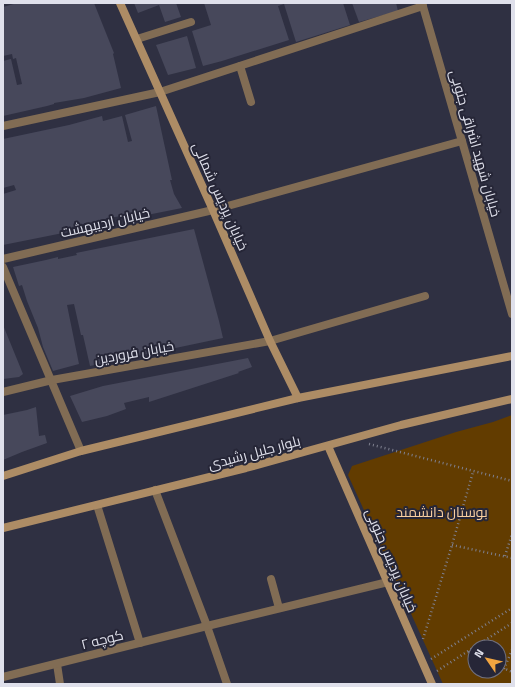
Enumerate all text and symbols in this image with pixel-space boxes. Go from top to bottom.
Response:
street label: خیابان شهید اشراقی جنوبی [445,67,507,219]
street label: خیابان پردیس شمالی [188,138,254,254]
street label: خیابان اردیبهشت [58,202,152,242]
street label: خیابان فروردین [92,335,176,369]
street label: بلوار جلیل رشیدی [205,430,303,474]
park label: بوستان دانشمند [396,501,488,522]
street label: خیابان پردیس جنوبی [361,505,423,615]
street label: کوچه ۲ [79,624,125,654]
north arrow [467,639,507,679]
text: N [470,646,487,661]

